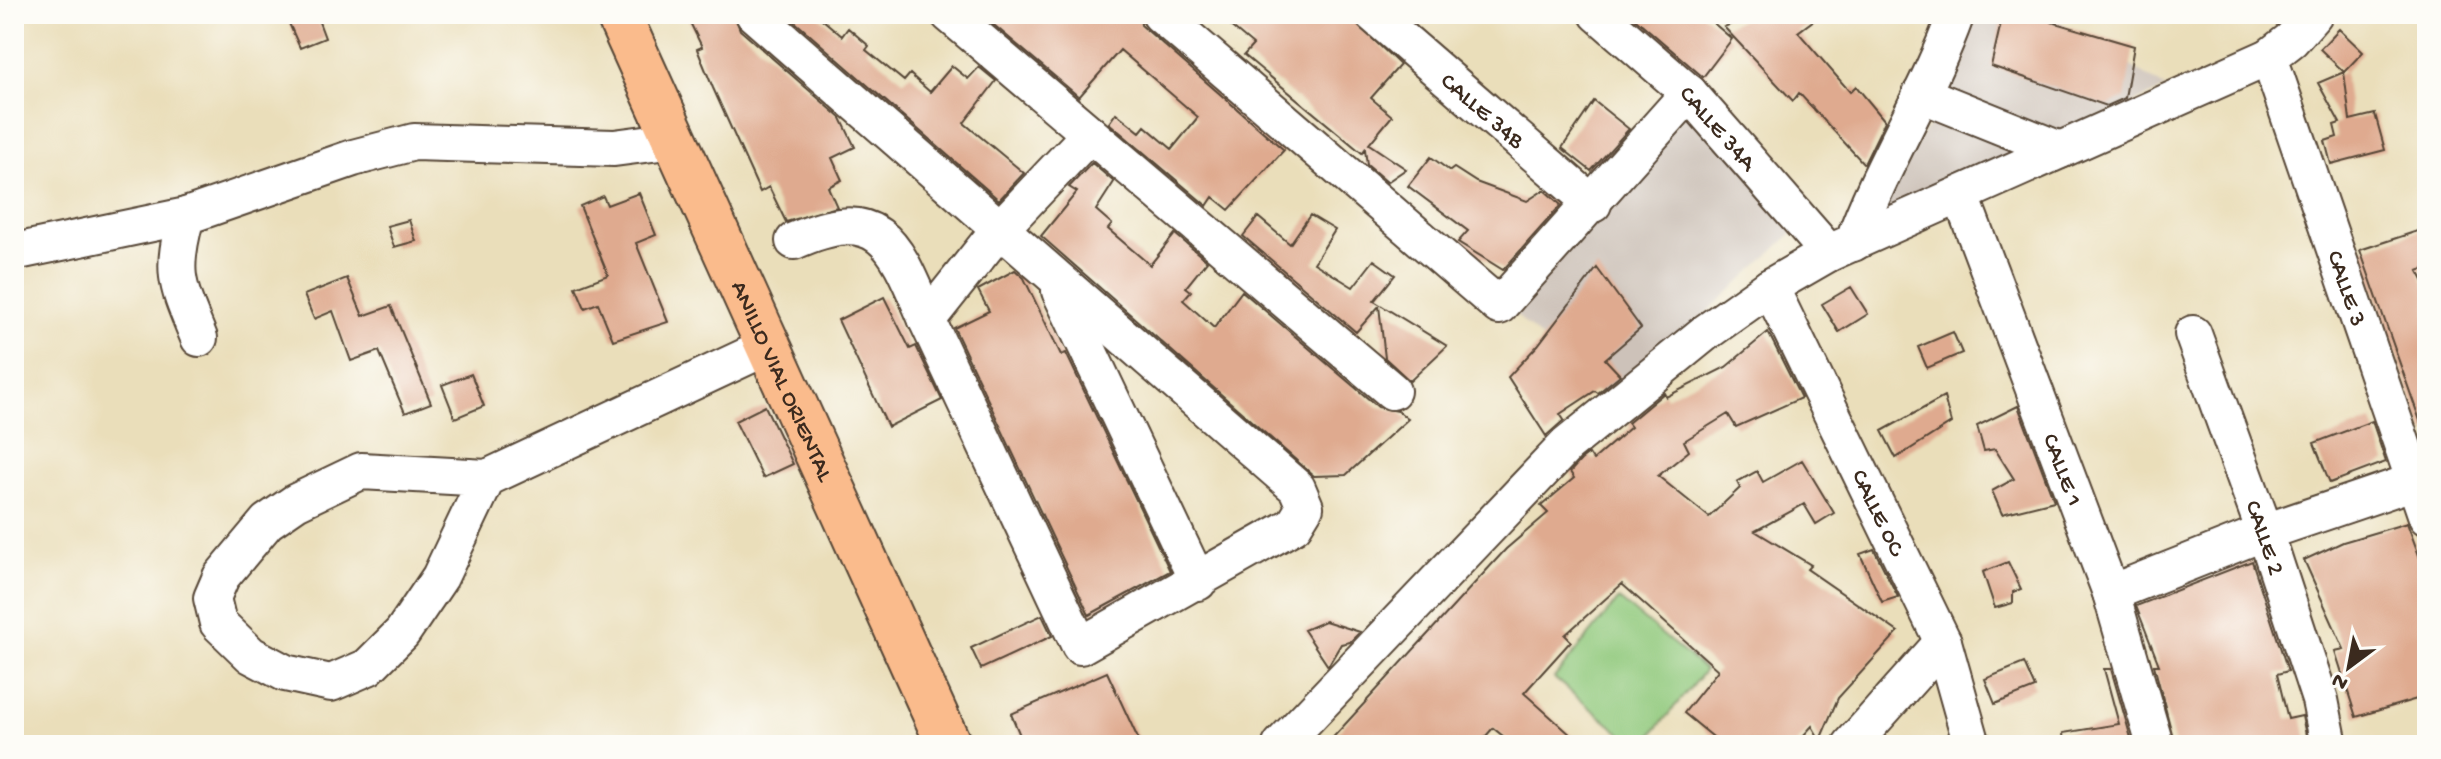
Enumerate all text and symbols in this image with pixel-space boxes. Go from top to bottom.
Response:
street label: CALLE 34B [1433,68,1530,157]
street label: CALLE 34A [1671,81,1762,179]
street label: CALLE 3 [2319,247,2371,330]
street label: ANILLO VIAL ORIENTAL [723,277,839,487]
street label: CALLE 1 [2034,430,2088,511]
street label: CALLE 0C [1843,466,1910,563]
street label: CALLE 2 [2237,497,2289,580]
north arrow [2309,627,2389,707]
text: N [2328,666,2354,695]

